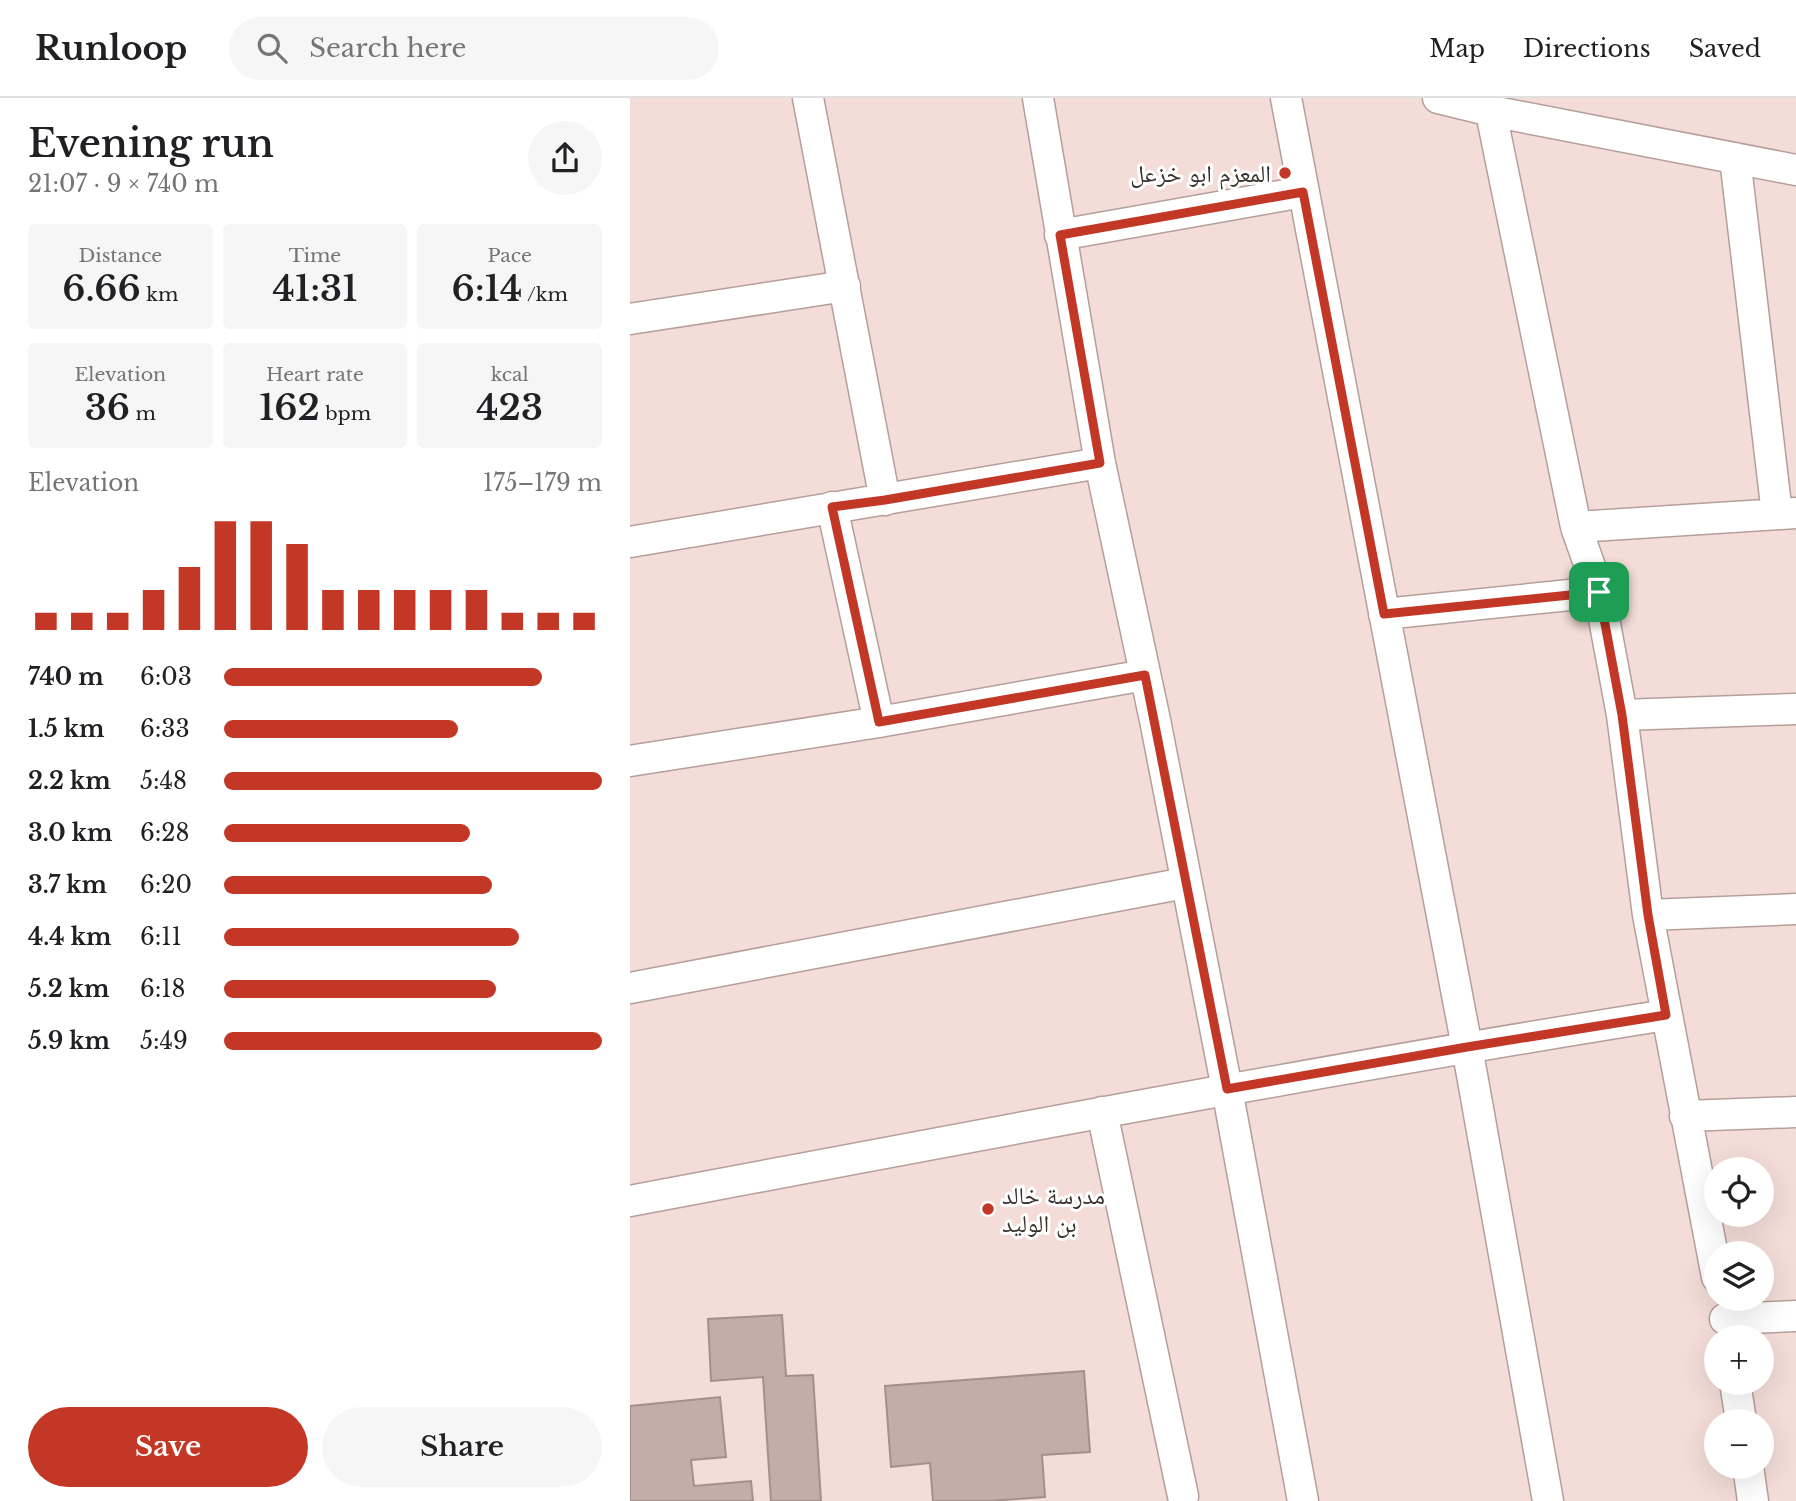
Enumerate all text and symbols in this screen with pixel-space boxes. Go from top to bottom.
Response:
search box [229,17,719,80]
text: Runloop [35,28,187,69]
icon: search [253,29,291,67]
text: Search here [309,32,466,64]
text: Map [1429,34,1485,63]
text: Directions [1523,34,1651,63]
text: Saved [1689,34,1761,63]
text: Evening run [28,120,274,167]
button: share [528,121,602,195]
place label: المعزم ابو خزعل [1130,159,1271,190]
marker: المعزم ابو خزعل [1277,165,1293,181]
text: 21:07 · 9 × 740 m [28,170,219,198]
text: Distance [78,244,162,267]
text: Time [289,244,341,267]
text: Pace [487,244,532,267]
text: 6.66 [62,267,141,310]
text: 41:31 [272,267,358,310]
text: 6:14 [451,267,522,310]
text: km [141,283,178,306]
text: /km [522,283,568,306]
text: Elevation [74,363,166,386]
text: Heart rate [266,363,364,386]
text: kcal [491,363,529,386]
text: 36 [85,386,130,429]
text: 162 [259,386,320,429]
text: 423 [476,386,543,429]
text: m [130,402,156,425]
text: bpm [320,402,371,425]
text: Elevation [28,469,139,497]
text: 175–179 m [483,469,602,497]
pin [1569,562,1629,622]
icon: arrive [1580,573,1618,611]
text: 740 m [28,663,104,691]
text: 6:03 [140,663,192,691]
text: 1.5 km [28,715,105,743]
text: 6:33 [140,715,190,743]
text: 2.2 km [28,767,111,795]
text: 5:48 [140,767,187,795]
text: 3.0 km [28,819,112,847]
text: 6:28 [140,819,189,847]
text: 3.7 km [28,871,107,899]
text: 6:20 [140,871,192,899]
text: 4.4 km [28,923,111,951]
text: 6:11 [140,923,182,951]
text: 5.2 km [28,975,109,1003]
text: 6:18 [140,975,186,1003]
text: 5.9 km [28,1027,110,1055]
text: 5:49 [140,1027,188,1055]
map controls [1704,1157,1774,1479]
button: locate [1704,1157,1774,1227]
place label: مدرسة خالد بن الوليد [1002,1181,1105,1238]
marker: مدرسة خالد بن الوليد [980,1201,996,1217]
button: layers [1704,1241,1774,1311]
button: + [1704,1325,1774,1395]
button: Save [28,1407,308,1487]
button: Share [322,1407,602,1487]
button: − [1704,1409,1774,1479]

